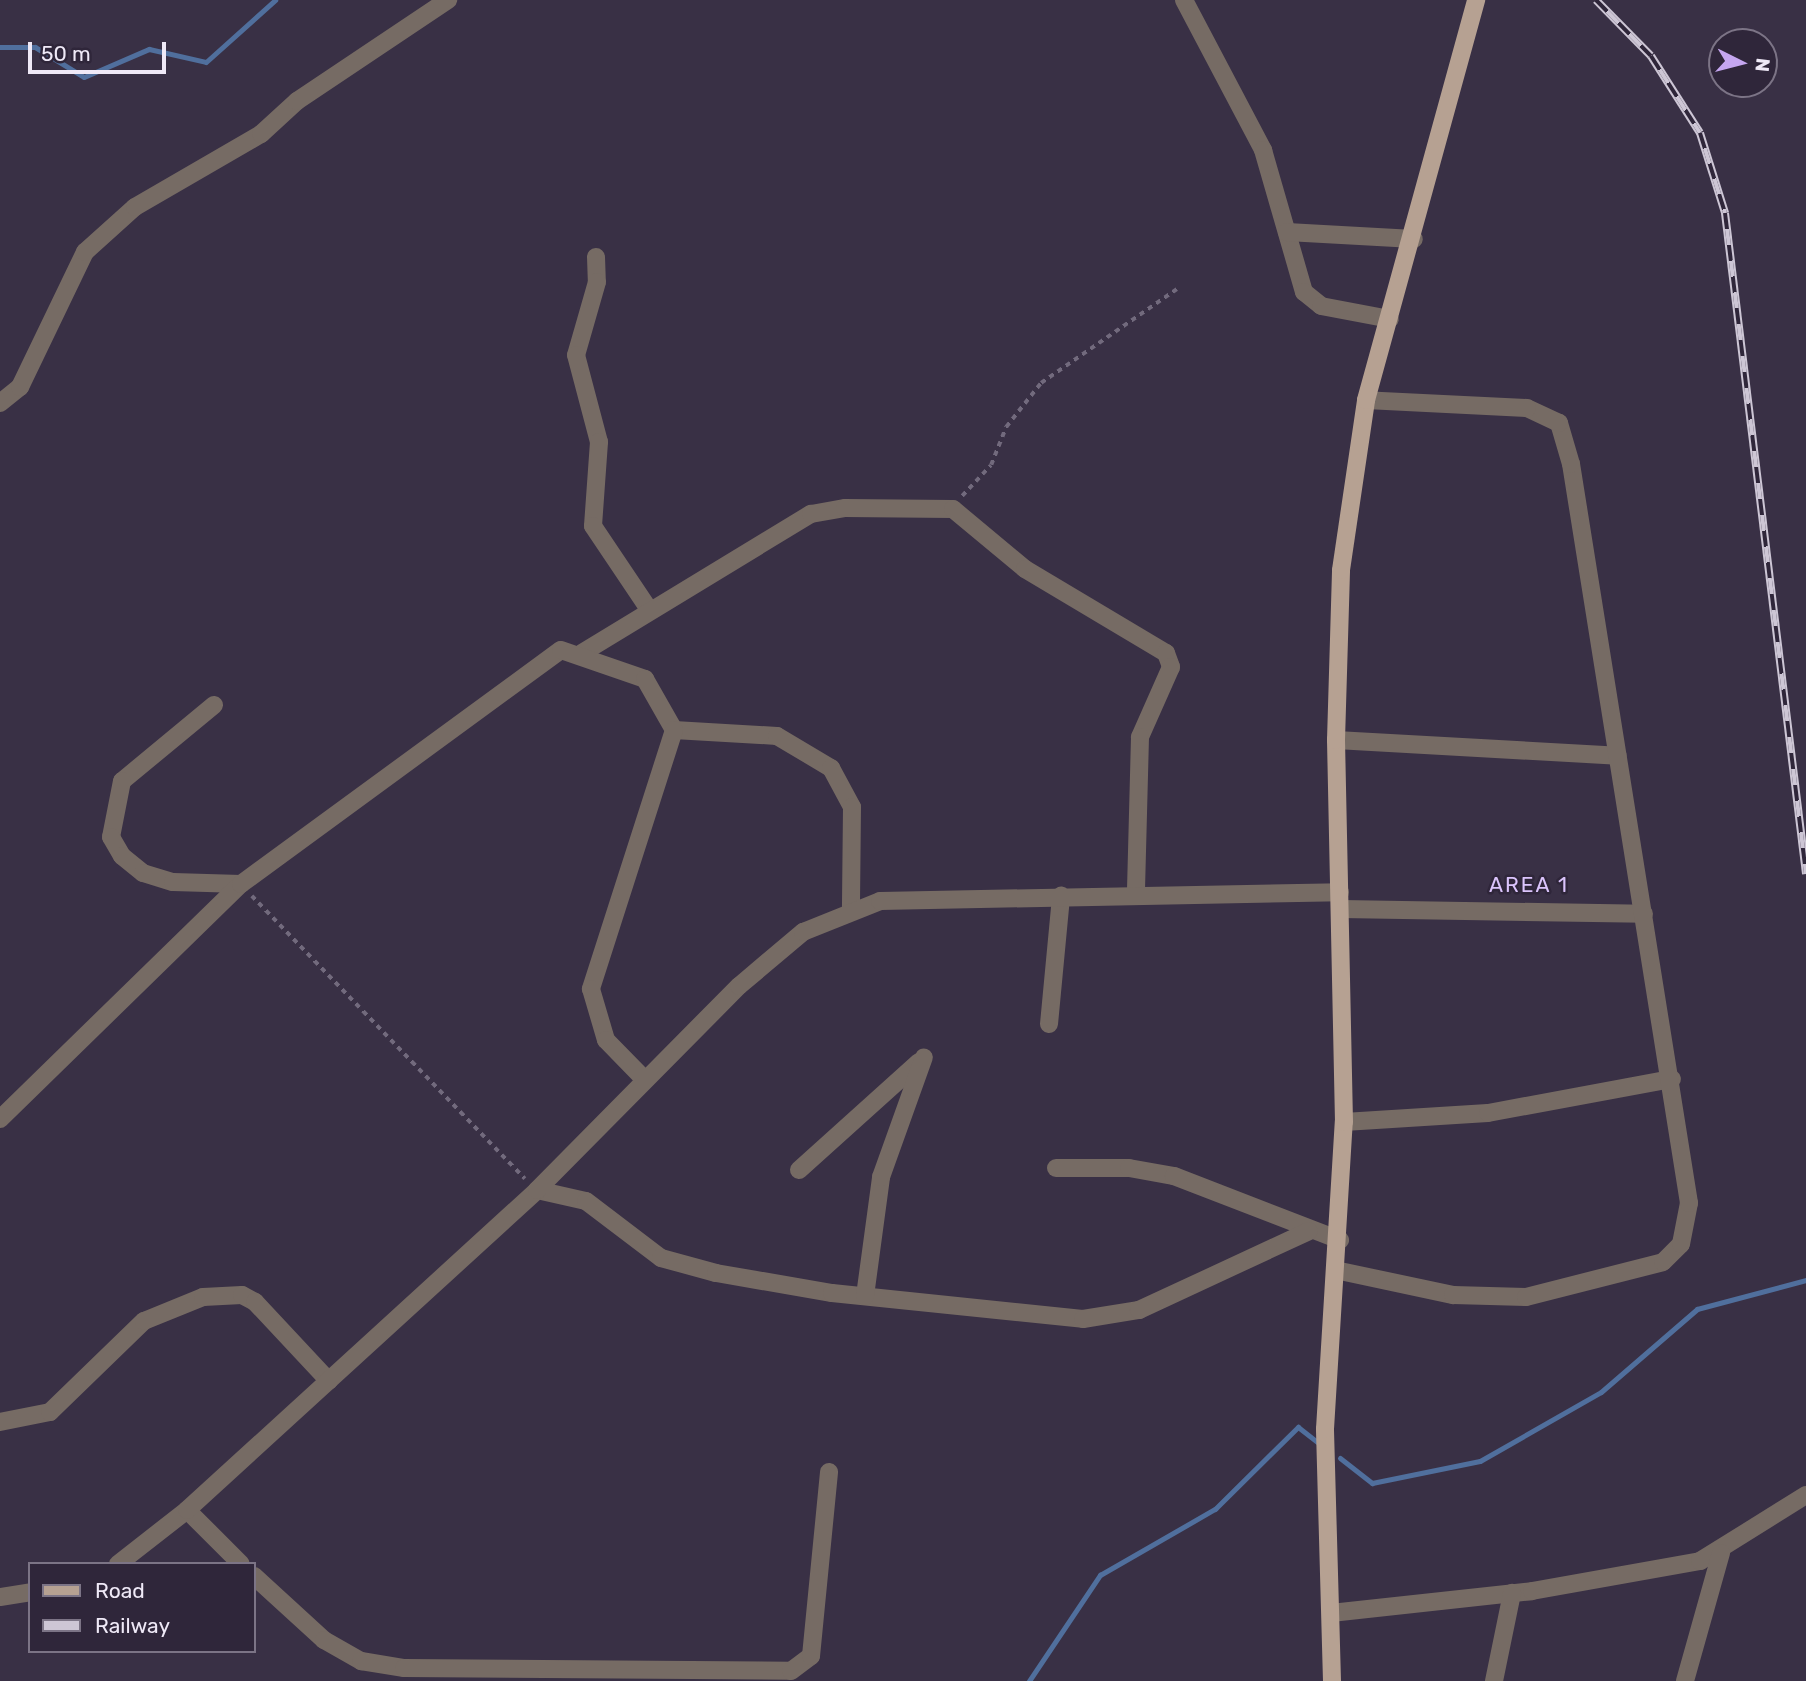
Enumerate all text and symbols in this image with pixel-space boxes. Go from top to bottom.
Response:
scale bar [32,28,170,72]
north arrow [1708,28,1778,98]
text: 50 m [41,41,91,66]
text: N [1750,57,1775,73]
district label: AREA 1 [1489,872,1569,898]
legend [28,1562,256,1653]
text: Road [95,1578,145,1603]
text: Railway [95,1613,170,1638]

